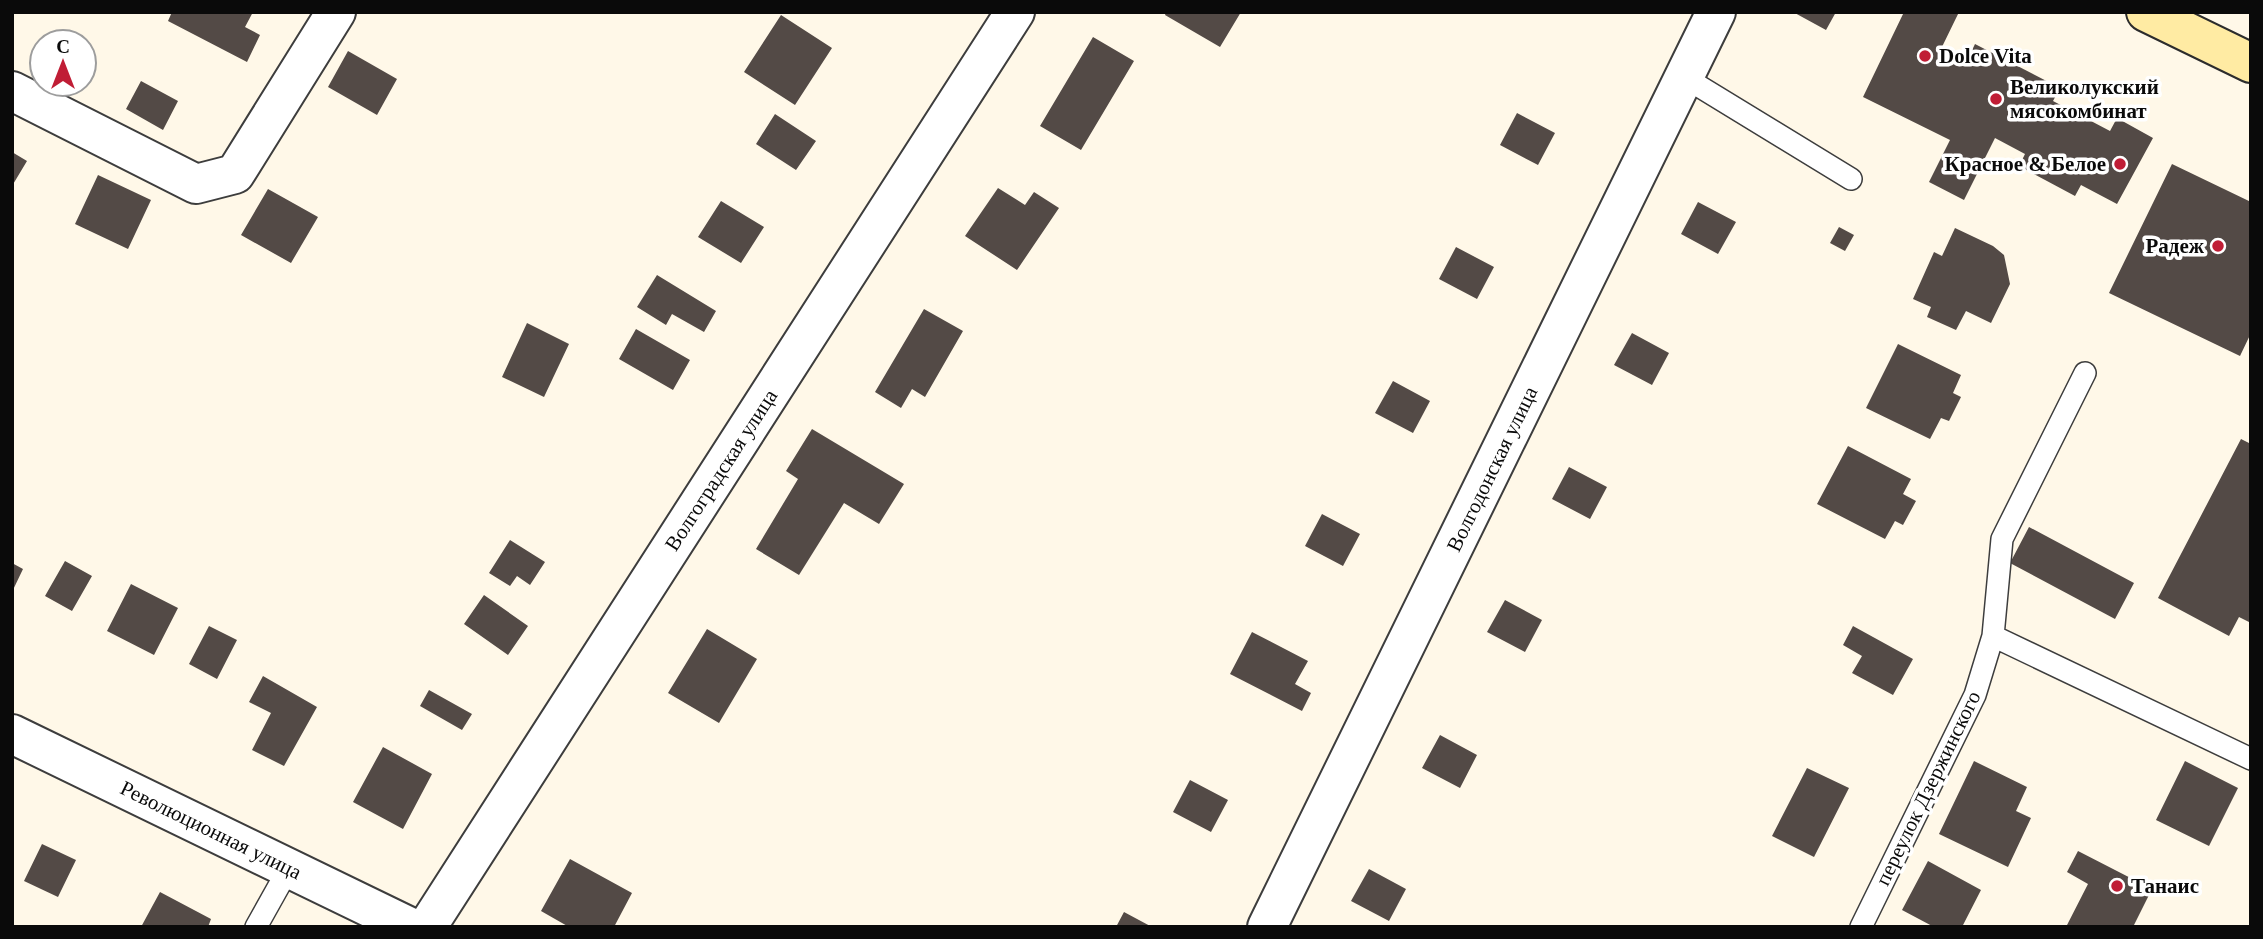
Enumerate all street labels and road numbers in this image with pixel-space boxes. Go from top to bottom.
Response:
street label: Волгодонская улица [1442,382,1543,555]
street label: Волгоградская улица [660,384,783,555]
street label: переулок Дзержинского [1870,687,1986,889]
street label: Революционная улица [117,776,306,885]

